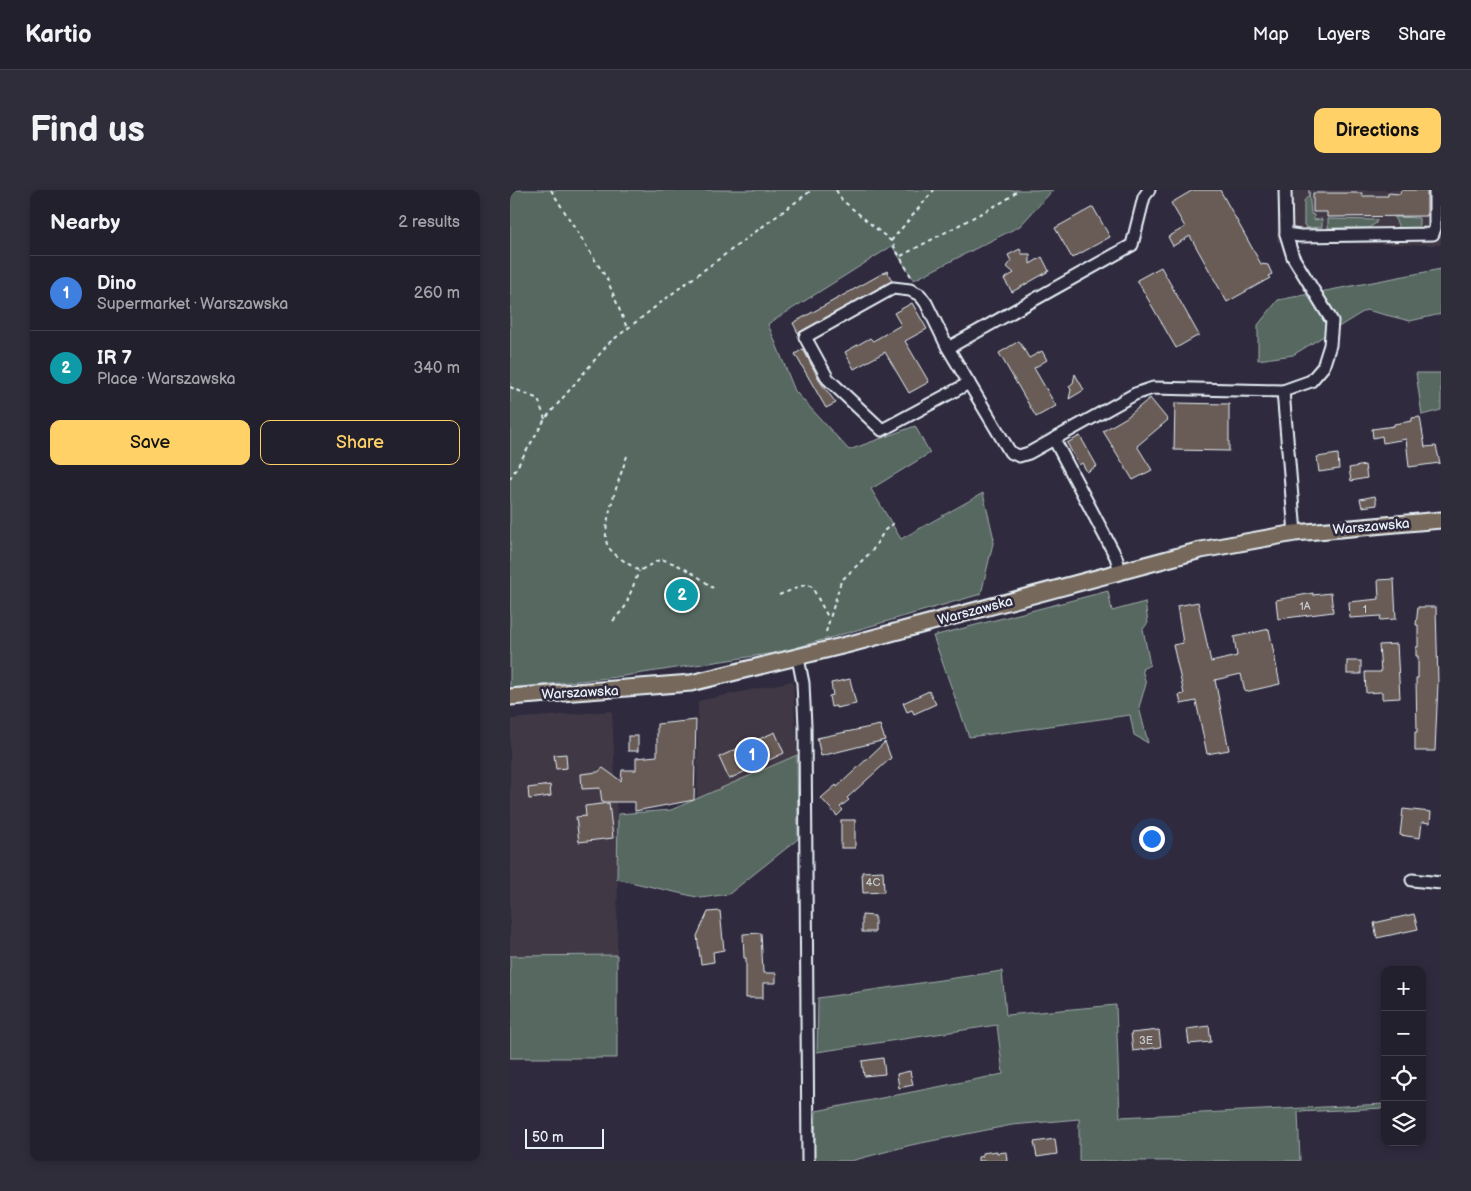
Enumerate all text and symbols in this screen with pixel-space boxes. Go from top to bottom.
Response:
text: Kartio [25,20,92,49]
text: Map [1253,24,1289,45]
text: Layers [1317,24,1370,45]
text: Share [1398,24,1446,45]
button: Directions [1314,108,1441,153]
text: Find us [30,109,145,152]
text: Nearby [50,210,120,235]
text: 2 results [398,213,460,232]
text: Dino [97,272,136,295]
text: 1 [63,284,69,303]
text: 260 m [414,284,460,303]
text: Supermarket · Warszawska [97,295,288,314]
text: IR 7 [97,347,132,370]
text: 2 [61,359,71,378]
text: 340 m [413,359,460,378]
text: Place · Warszawska [97,370,236,389]
button: Save [50,420,250,465]
button: Share [260,420,460,465]
street label: Warszawska [1332,515,1410,538]
pin: 2 [666,576,698,614]
street label: Warszawska [936,592,1015,629]
house number: 1A [1300,600,1311,613]
house number: 1 [1363,603,1367,616]
street label: Warszawska [541,682,619,703]
pin: 1 [736,736,768,774]
your location [1139,826,1165,852]
house number: 4C [866,876,880,889]
map controls [1381,966,1426,1146]
button: + [1381,966,1426,1011]
button: − [1381,1011,1426,1056]
house number: 3E [1139,1034,1153,1047]
button: locate [1381,1056,1426,1101]
button: layers [1381,1101,1426,1146]
scale bar [525,1126,604,1149]
text: 50 m [532,1129,564,1146]

